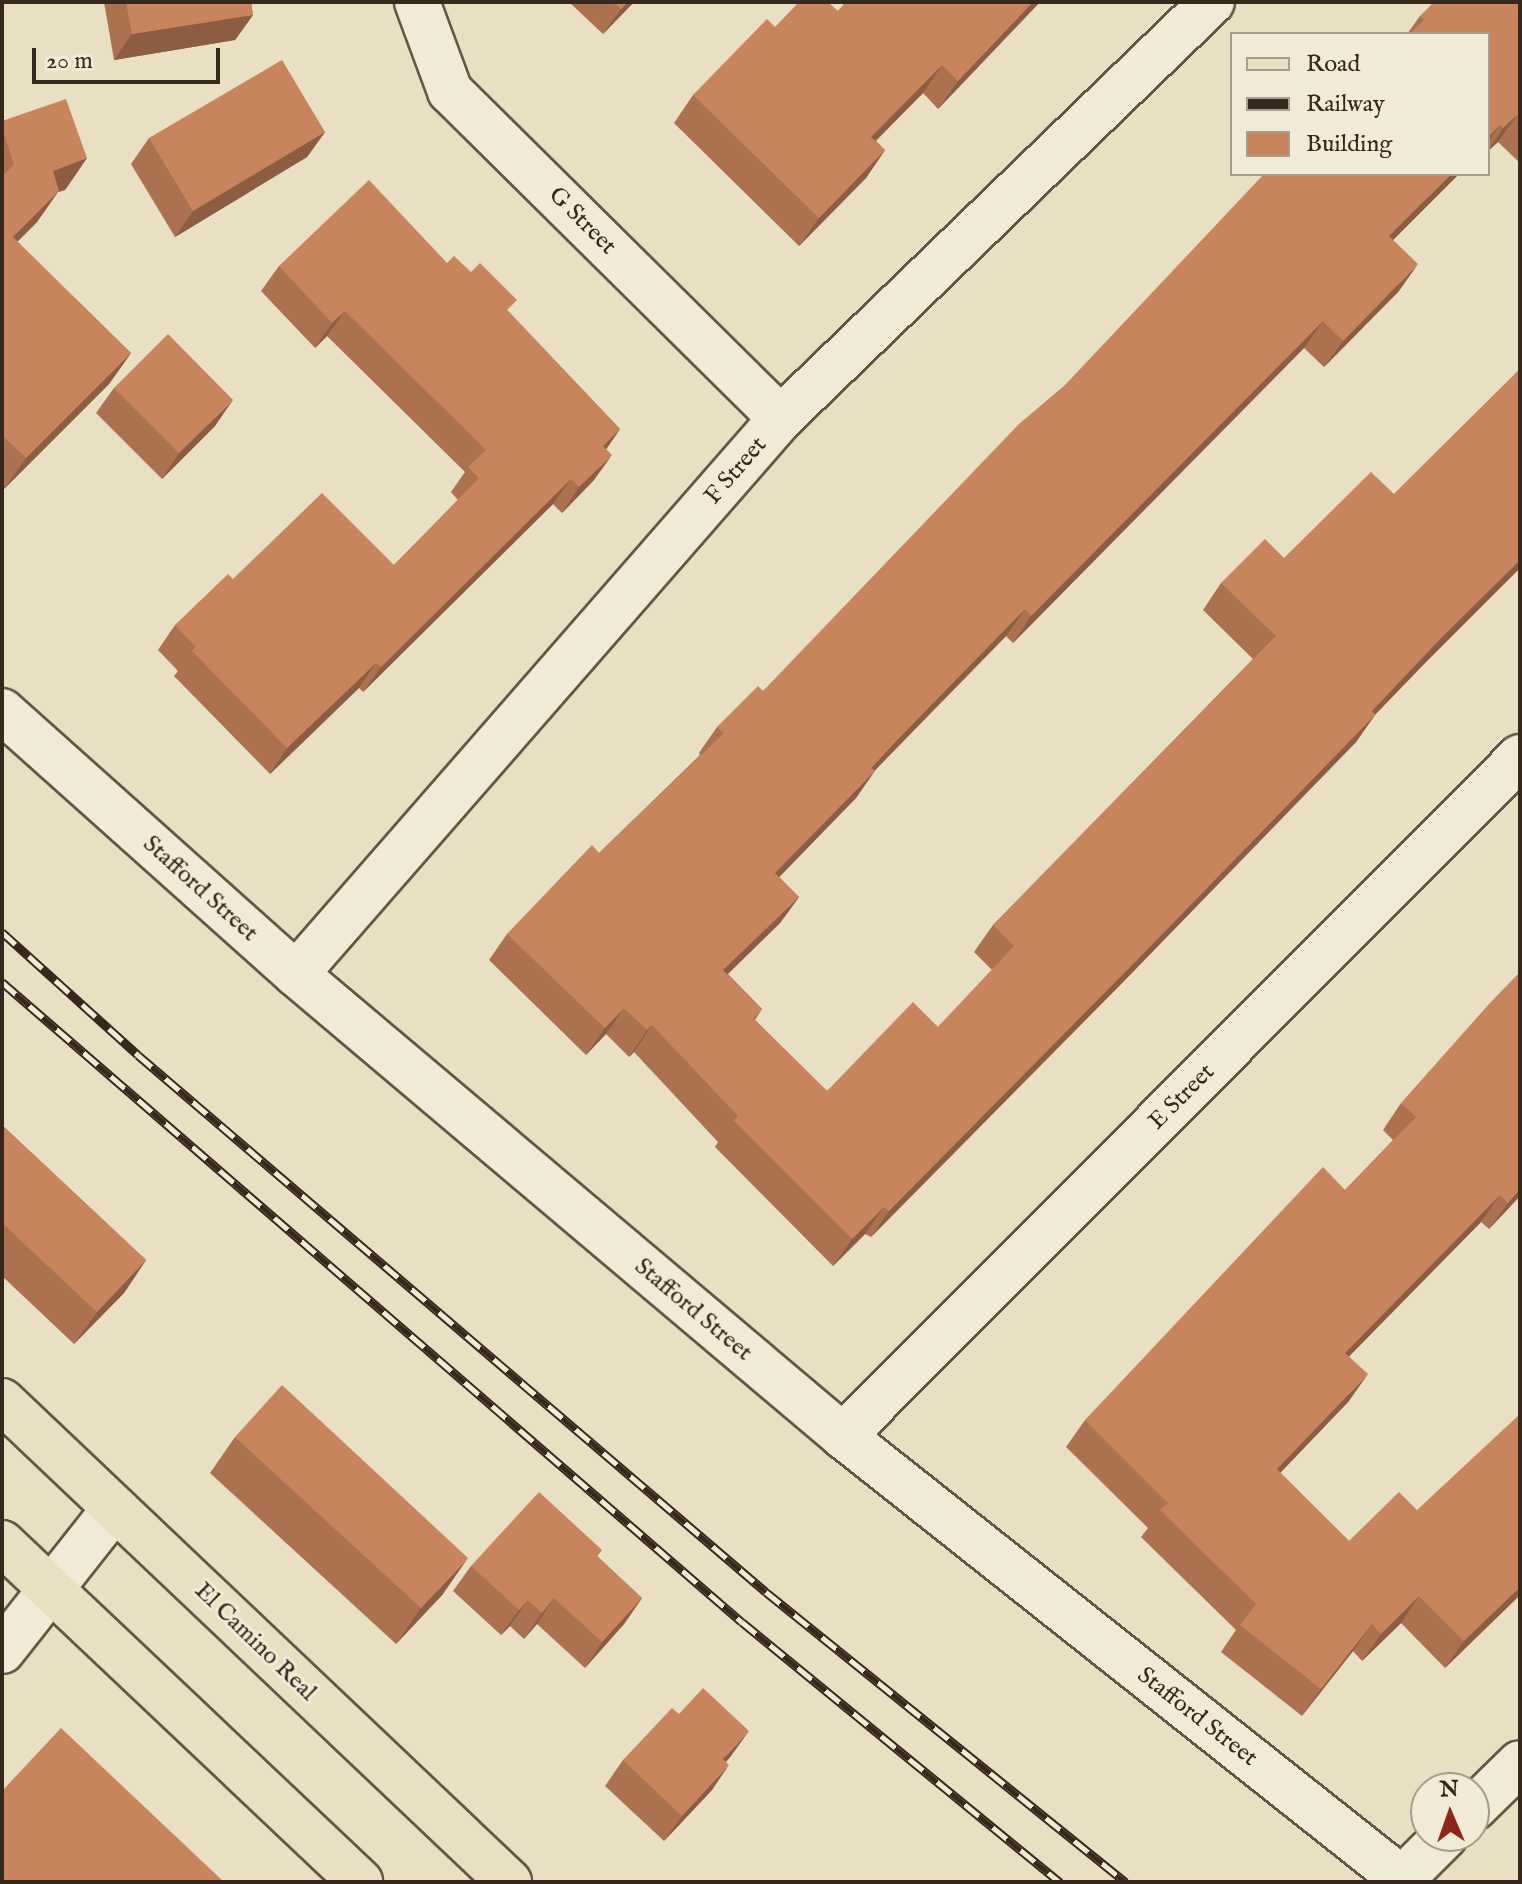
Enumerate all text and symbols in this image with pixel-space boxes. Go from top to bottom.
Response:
scale bar [36,32,224,82]
legend [1230,32,1490,176]
text: 20 m [46,46,93,77]
text: Road [1306,49,1360,80]
text: Railway [1306,89,1385,120]
text: Building [1306,129,1392,160]
street label: G Street [542,181,622,261]
street label: F Street [699,431,773,511]
street label: Stafford Street [137,830,263,948]
street label: E Street [1143,1058,1221,1136]
street label: Stafford Street [628,1253,758,1367]
street label: El Camino Real [188,1577,322,1707]
street label: Stafford Street [1131,1661,1263,1773]
north arrow [1410,1772,1490,1852]
text: N [1439,1776,1459,1804]

